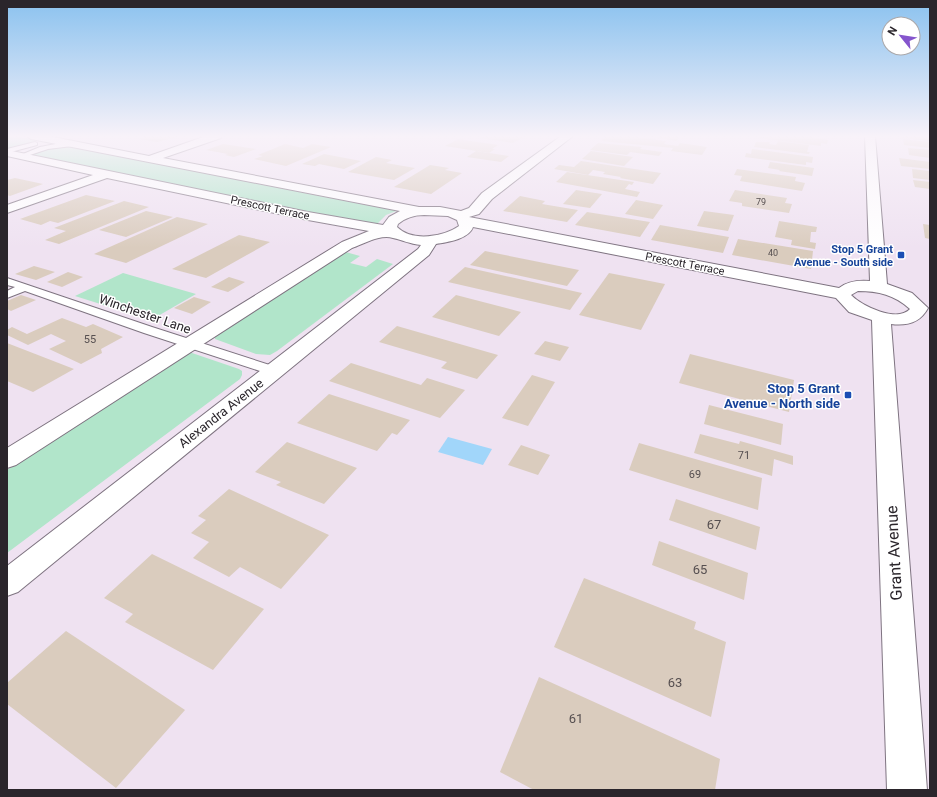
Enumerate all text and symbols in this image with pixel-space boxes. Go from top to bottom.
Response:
north arrow [881,16,921,56]
text: N [885,24,900,38]
street label: Prescott Terrace [229,193,311,223]
house number: 79 [756,197,766,207]
place label: Stop 5 Grant Avenue - South side [794,243,893,269]
house number: 40 [768,248,778,258]
street label: Prescott Terrace [644,250,726,278]
marker: Stop 5 Grant Avenue - South side [896,250,906,260]
street label: Winchester Lane [97,291,193,337]
house number: 55 [84,333,96,346]
street label: Alexandra Avenue [176,375,266,451]
place label: Stop 5 Grant Avenue - North side [724,381,841,411]
marker: Stop 5 Grant Avenue - North side [843,390,853,400]
house number: 71 [738,449,750,462]
house number: 69 [689,468,701,481]
street label: Grant Avenue [882,505,906,601]
house number: 67 [707,517,721,532]
house number: 65 [693,562,707,577]
house number: 63 [668,675,682,690]
house number: 61 [569,711,583,726]

